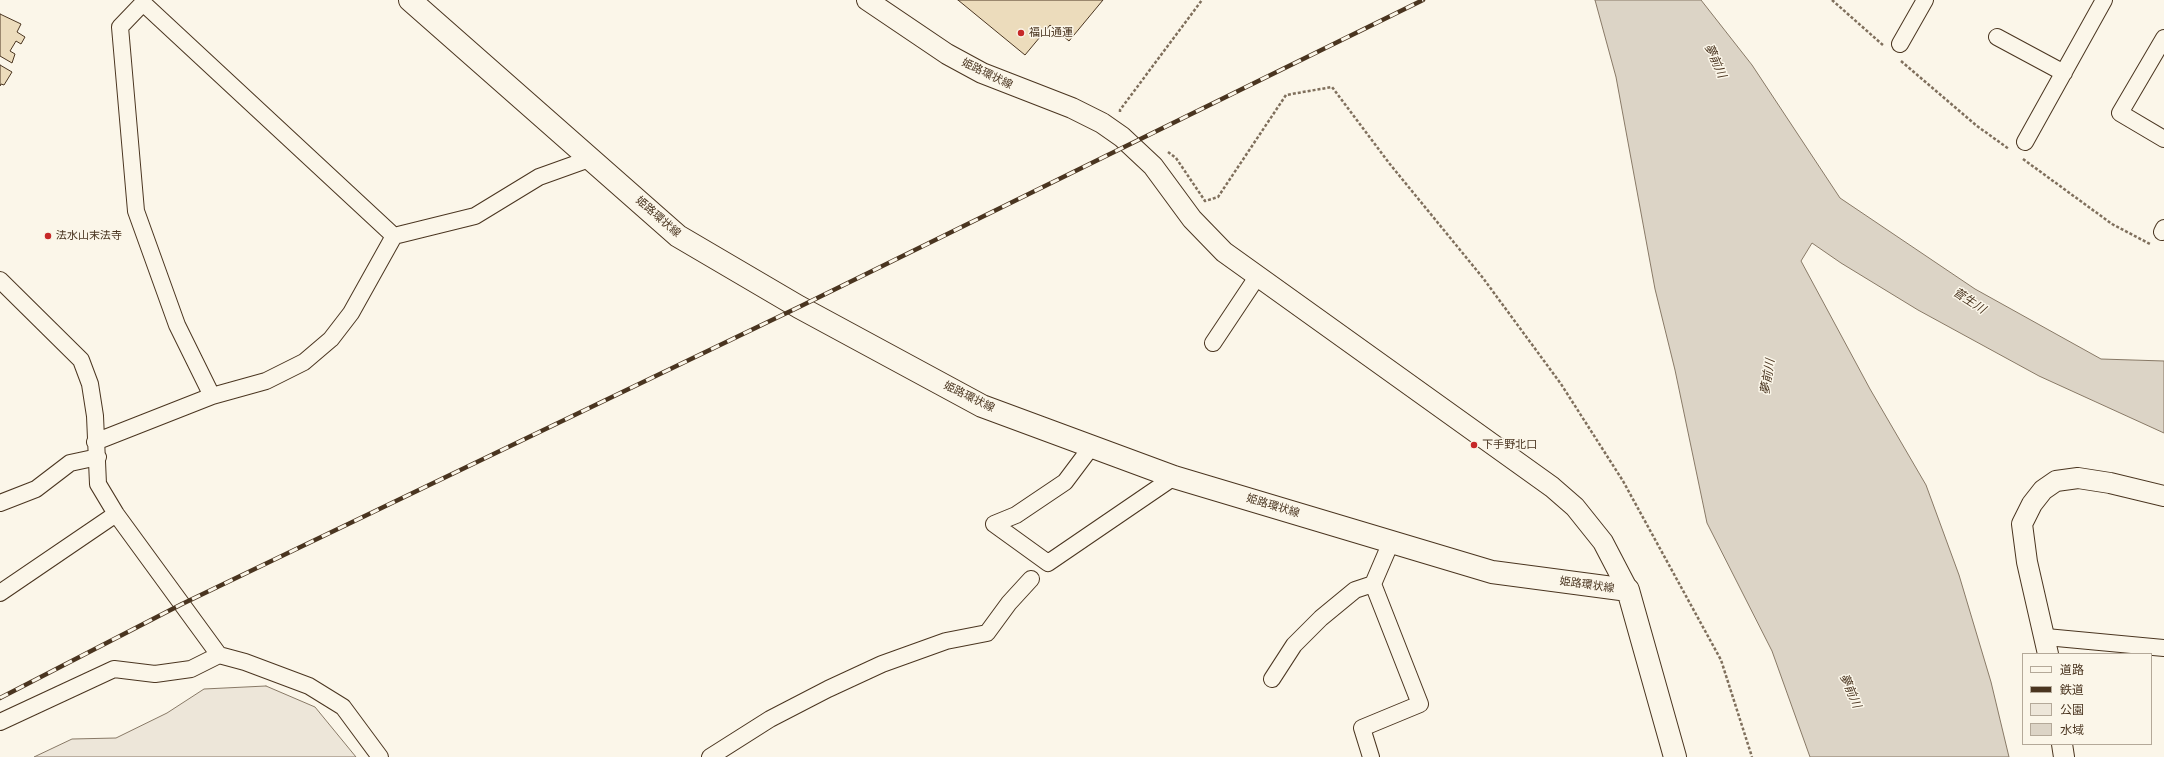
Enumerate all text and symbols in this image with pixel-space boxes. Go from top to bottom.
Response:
place label: 福山通運 [1029,26,1073,40]
marker: 福山通運 [1016,28,1026,38]
water label: 夢前川 [1701,42,1729,80]
street label: 姫路環状線 [959,56,1015,92]
street label: 姫路環状線 [633,194,683,240]
place label: 法水山末法寺 [56,229,122,243]
marker: 法水山末法寺 [43,231,53,241]
water label: 菅生川 [1950,285,1988,317]
water label: 夢前川 [1758,358,1778,396]
street label: 姫路環状線 [941,379,997,415]
place label: 下手野北口 [1482,438,1537,452]
marker: 下手野北口 [1469,440,1479,450]
street label: 姫路環状線 [1245,492,1301,520]
street label: 姫路環状線 [1559,575,1615,595]
legend [2022,653,2152,745]
text: 道路 [2060,661,2084,678]
water label: 夢前川 [1836,672,1864,710]
text: 鉄道 [2060,681,2084,698]
text: 公園 [2060,701,2084,718]
text: 水域 [2060,721,2084,738]

